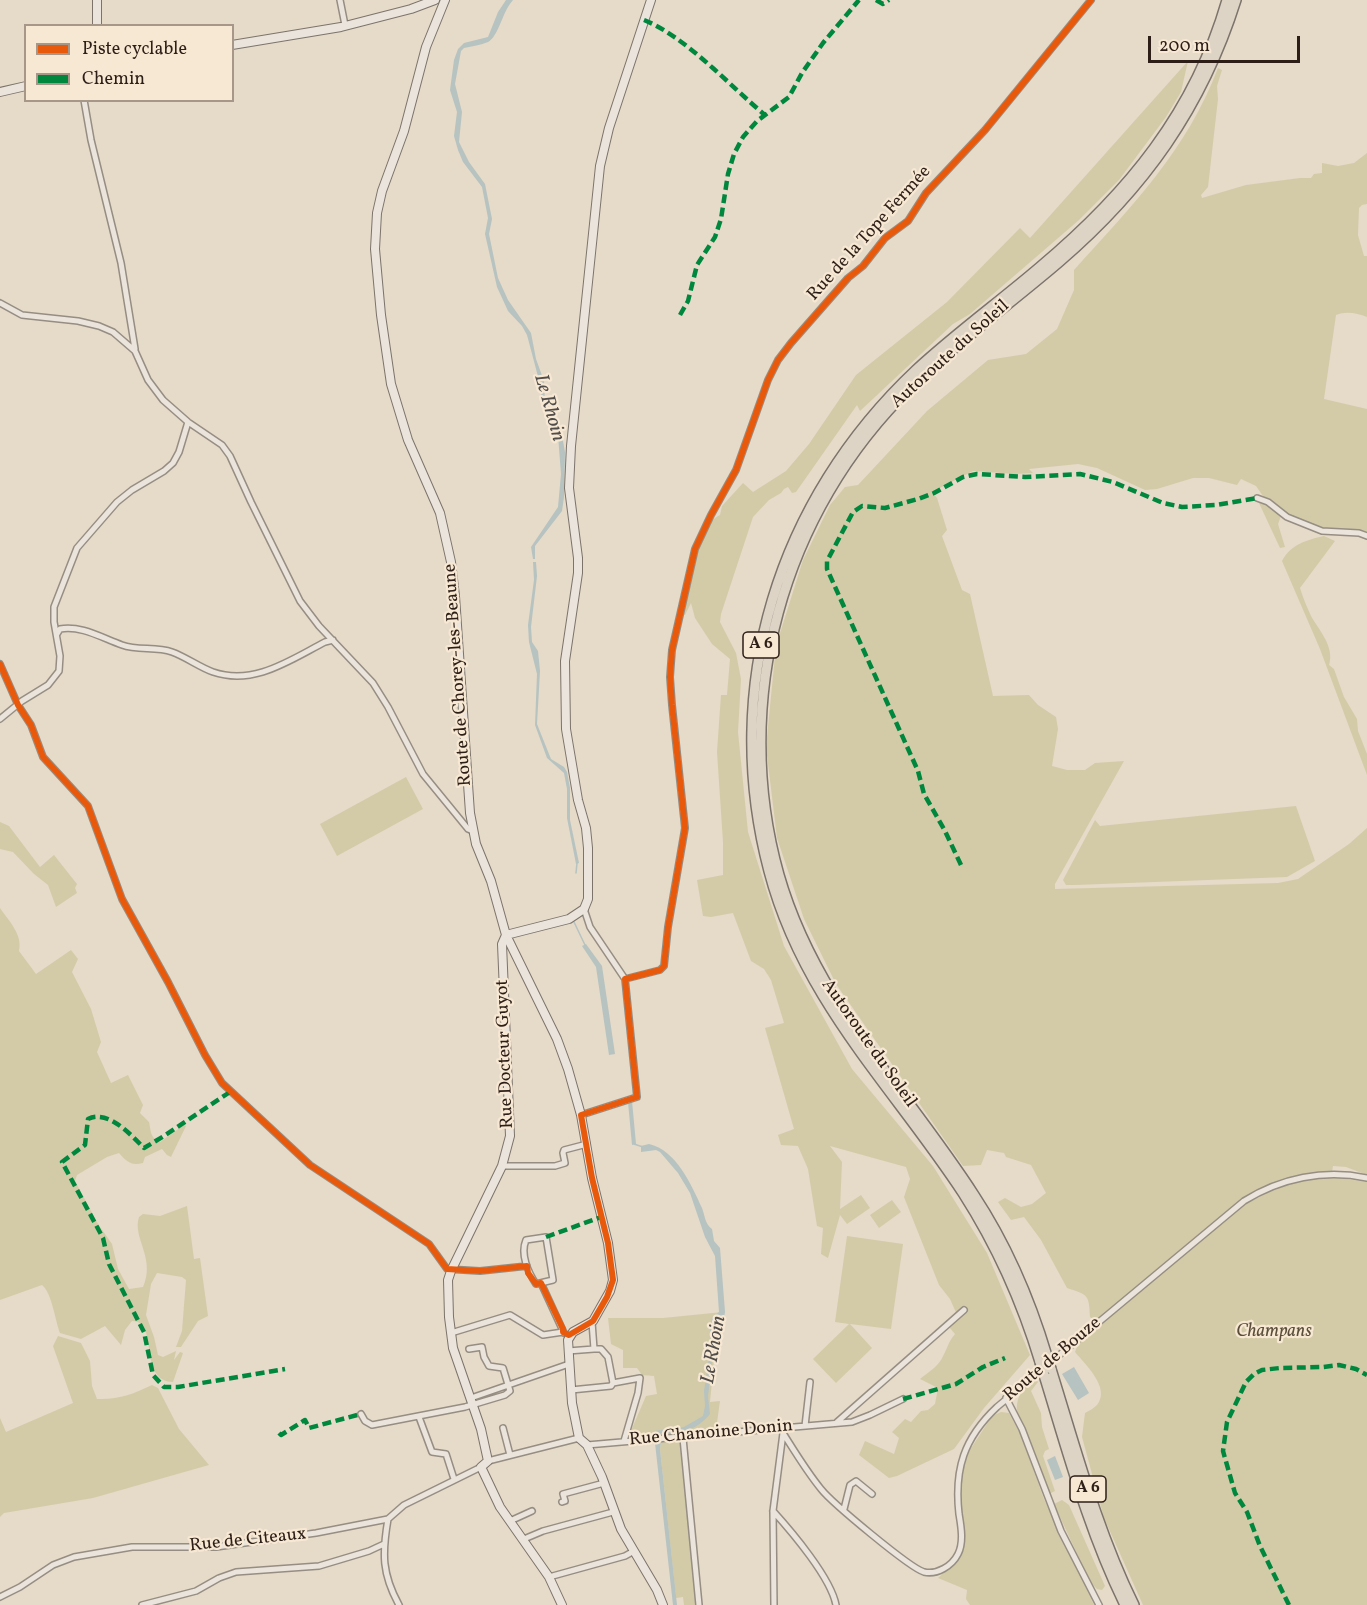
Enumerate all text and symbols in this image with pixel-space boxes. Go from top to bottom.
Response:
legend [24,24,234,102]
scale bar [1151,24,1302,62]
text: 200 m [1159,34,1210,59]
text: Piste cyclable [82,37,187,62]
text: Chemin [82,67,145,92]
street label: Rue de la Tope Fermée [804,162,936,306]
street label: Autoroute du Soleil [887,296,1015,414]
water label: Le Rhoin [527,372,569,444]
street label: Route de Chorey-les-Beaune [440,563,478,787]
road number: A 6 [743,632,779,658]
street label: Autoroute du Soleil [816,976,920,1112]
street label: Rue Docteur Guyot [493,979,519,1129]
street label: Route de Bouze [1000,1313,1106,1407]
water label: Le Rhoin [697,1314,733,1386]
park label: Champans [1236,1322,1312,1344]
street label: Rue Chanoine Donin [628,1416,794,1452]
road number: A 6 [1070,1476,1106,1502]
street label: Rue de Citeaux [189,1524,307,1558]

